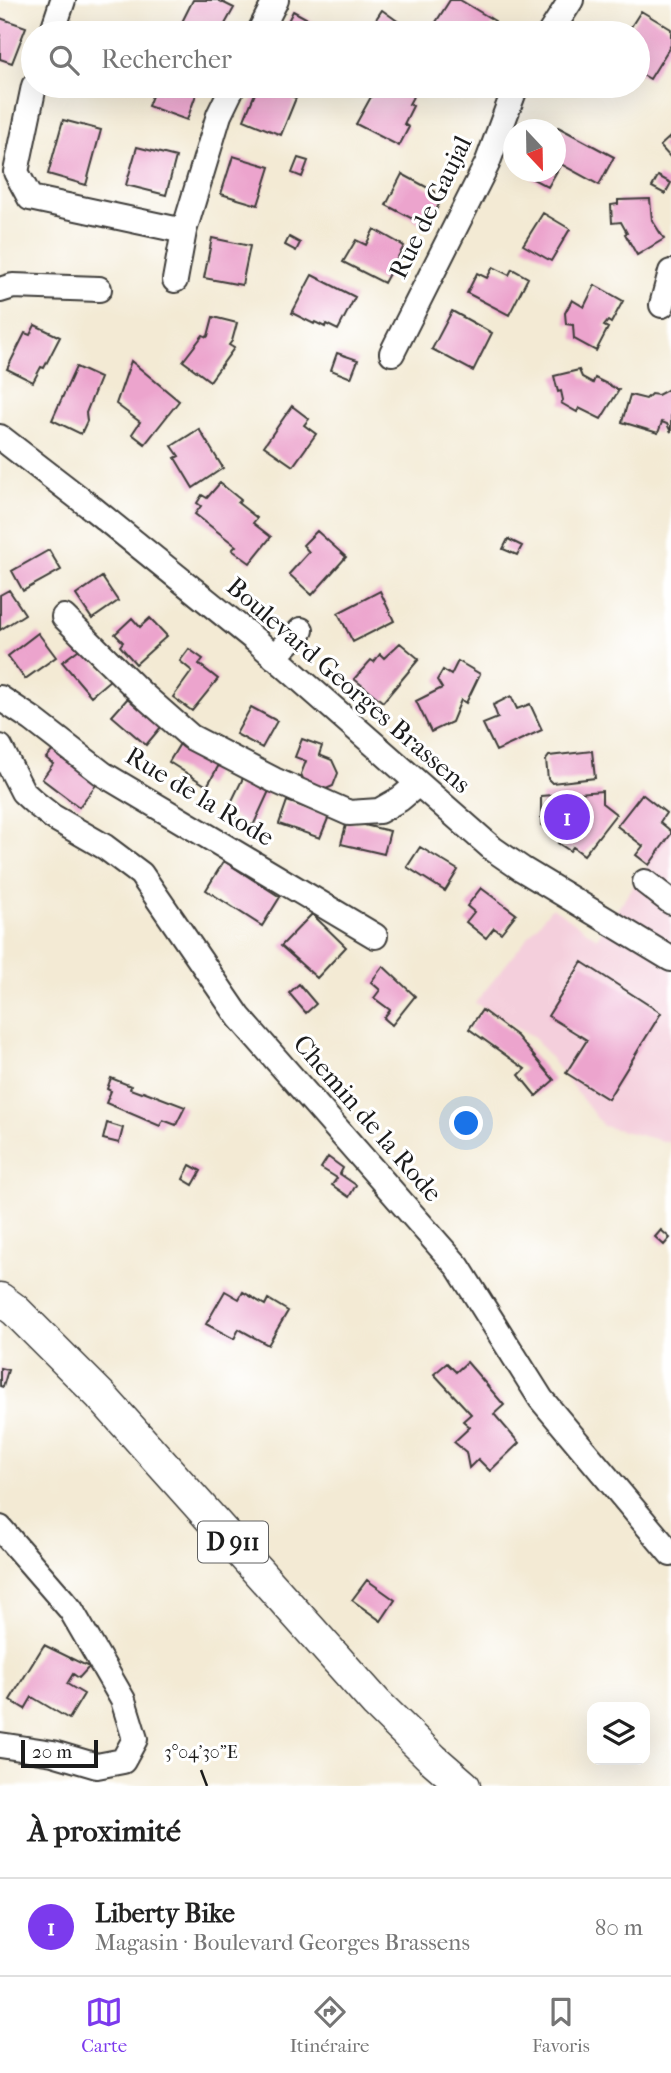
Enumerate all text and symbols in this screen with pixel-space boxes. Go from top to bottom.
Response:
search box [21,21,650,98]
icon: search [45,41,83,79]
text: Rechercher [101,44,232,75]
north arrow [503,119,566,182]
street label: Rue de Gaujal [383,131,478,284]
street label: Boulevard Georges Brassens [220,571,477,800]
street label: Rue de la Rode [120,740,280,853]
pin: 1 [544,791,590,843]
street label: Chemin de la Rode [287,1029,449,1208]
your location [449,1106,483,1140]
road number: D 911 [198,1522,268,1562]
map controls [587,1702,650,1765]
button: layers [587,1702,650,1765]
scale bar [21,1737,98,1769]
text: 20 m [32,1741,72,1763]
text: 3°04'30"E [164,1742,238,1763]
text: À proximité [28,1814,181,1849]
text: Liberty Bike [95,1898,235,1929]
text: 1 [47,1914,55,1941]
text: 80 m [595,1914,643,1941]
text: Magasin · Boulevard Georges Brassens [95,1929,470,1956]
tab: Carte [81,1993,127,2057]
tab: Itinéraire [290,1993,369,2057]
tab: Favoris [532,1993,590,2057]

